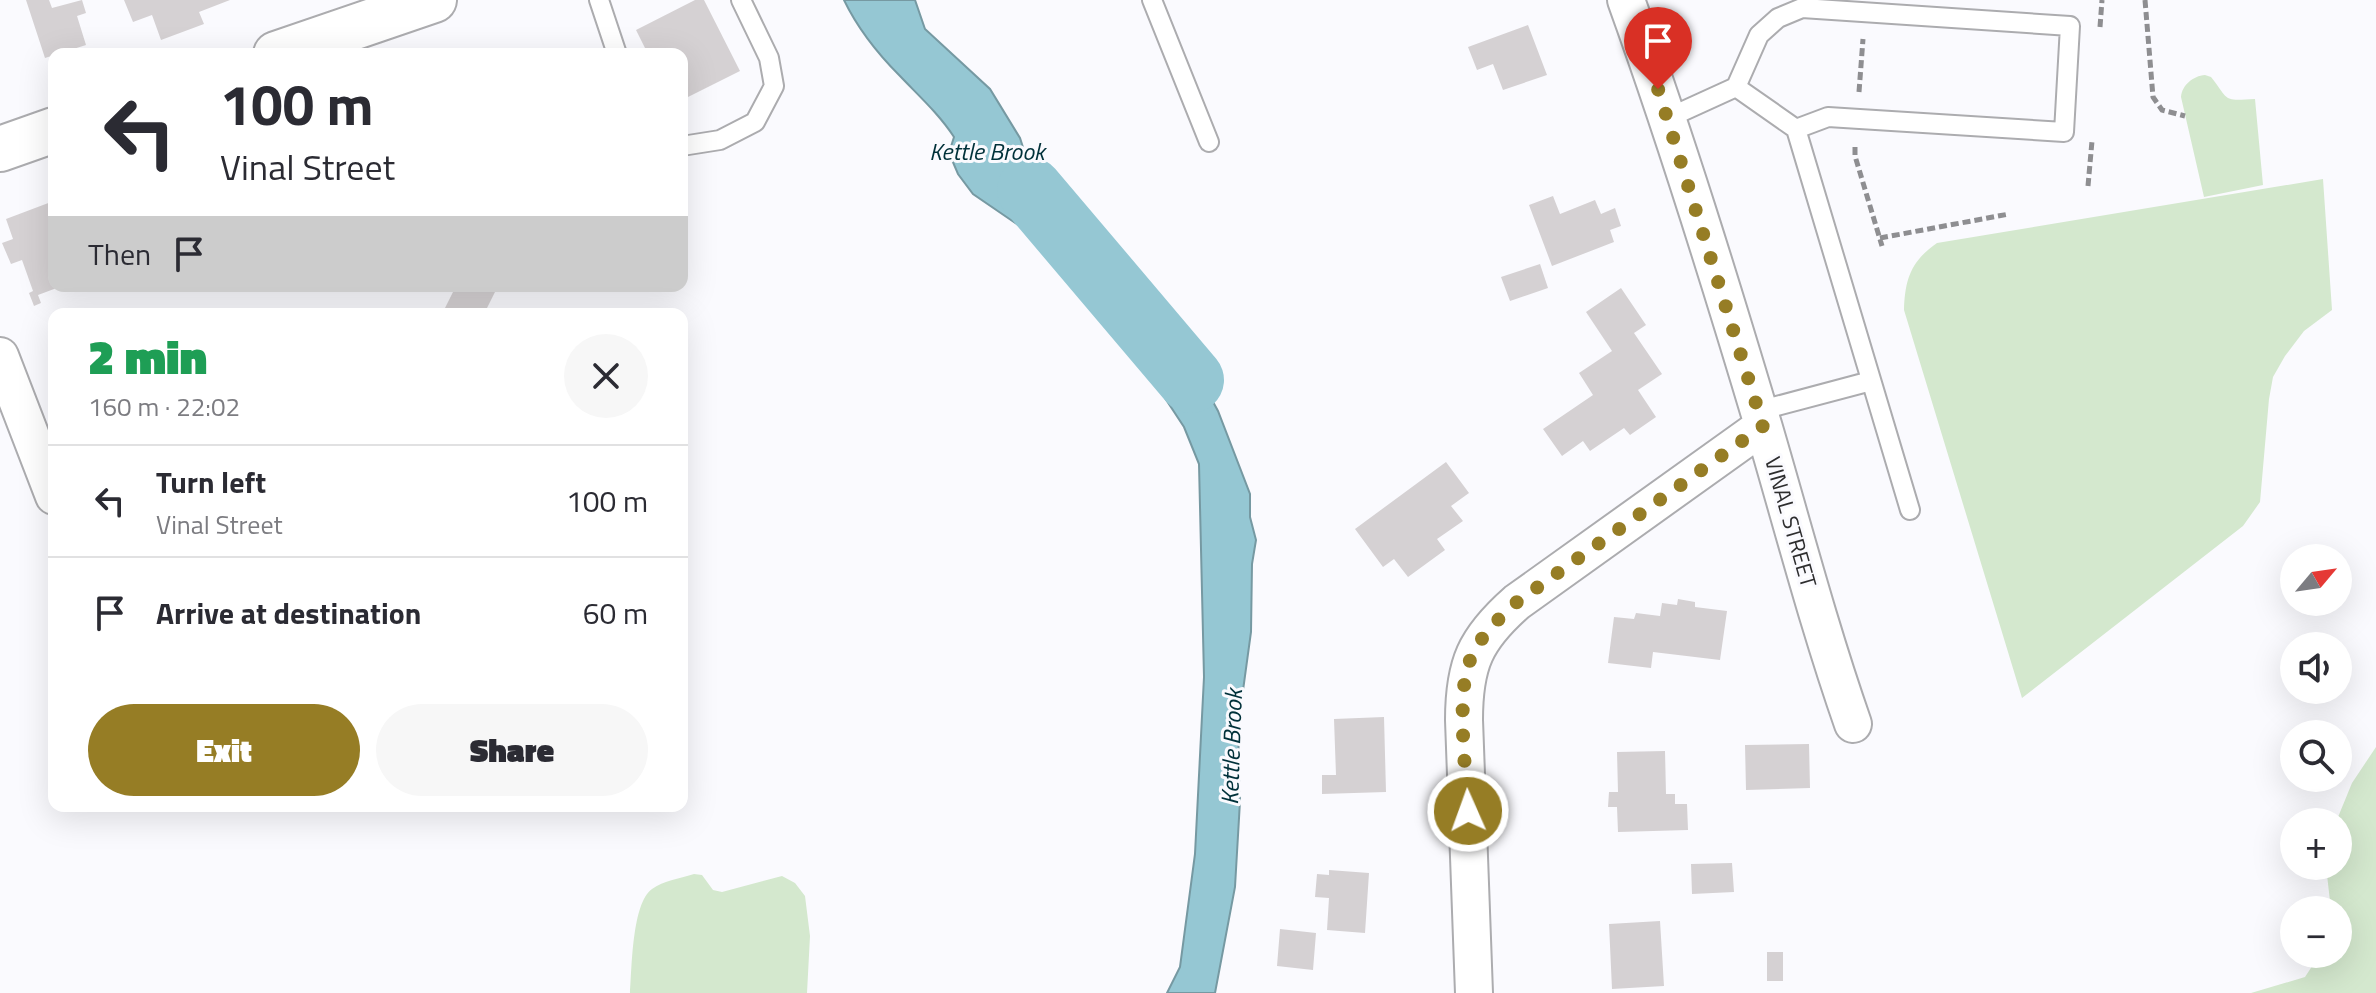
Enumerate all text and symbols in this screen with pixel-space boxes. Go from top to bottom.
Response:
pin [1624,7,1692,89]
icon: arrive [1636,19,1680,63]
text: 100 m [220,62,373,147]
icon: left [88,80,192,184]
water label: Kettle Brook [929,133,1048,169]
text: Vinal Street [220,139,395,194]
text: Then [88,231,151,277]
icon: arrive [167,232,211,276]
text: 2 min [88,320,207,393]
button: close [564,334,648,418]
text: 160 m · 22:02 [88,387,240,426]
street label: VINAL STREET [1756,453,1826,592]
text: Turn left [156,459,266,505]
text: 100 m [566,478,648,524]
icon: left [88,479,132,523]
text: Vinal Street [156,505,283,544]
north arrow [2280,544,2352,616]
map controls [2280,544,2352,968]
text: Arrive at destination [156,590,421,636]
text: 60 m [583,590,648,636]
icon: arrive [88,591,132,635]
button: sound [2280,632,2352,704]
water label: Kettle Brook [1211,685,1251,805]
button: Exit [88,704,360,796]
button: Share [376,704,648,796]
button: search [2280,720,2352,792]
position arrow [1426,769,1510,853]
button: + [2280,808,2352,880]
button: − [2280,896,2352,968]

